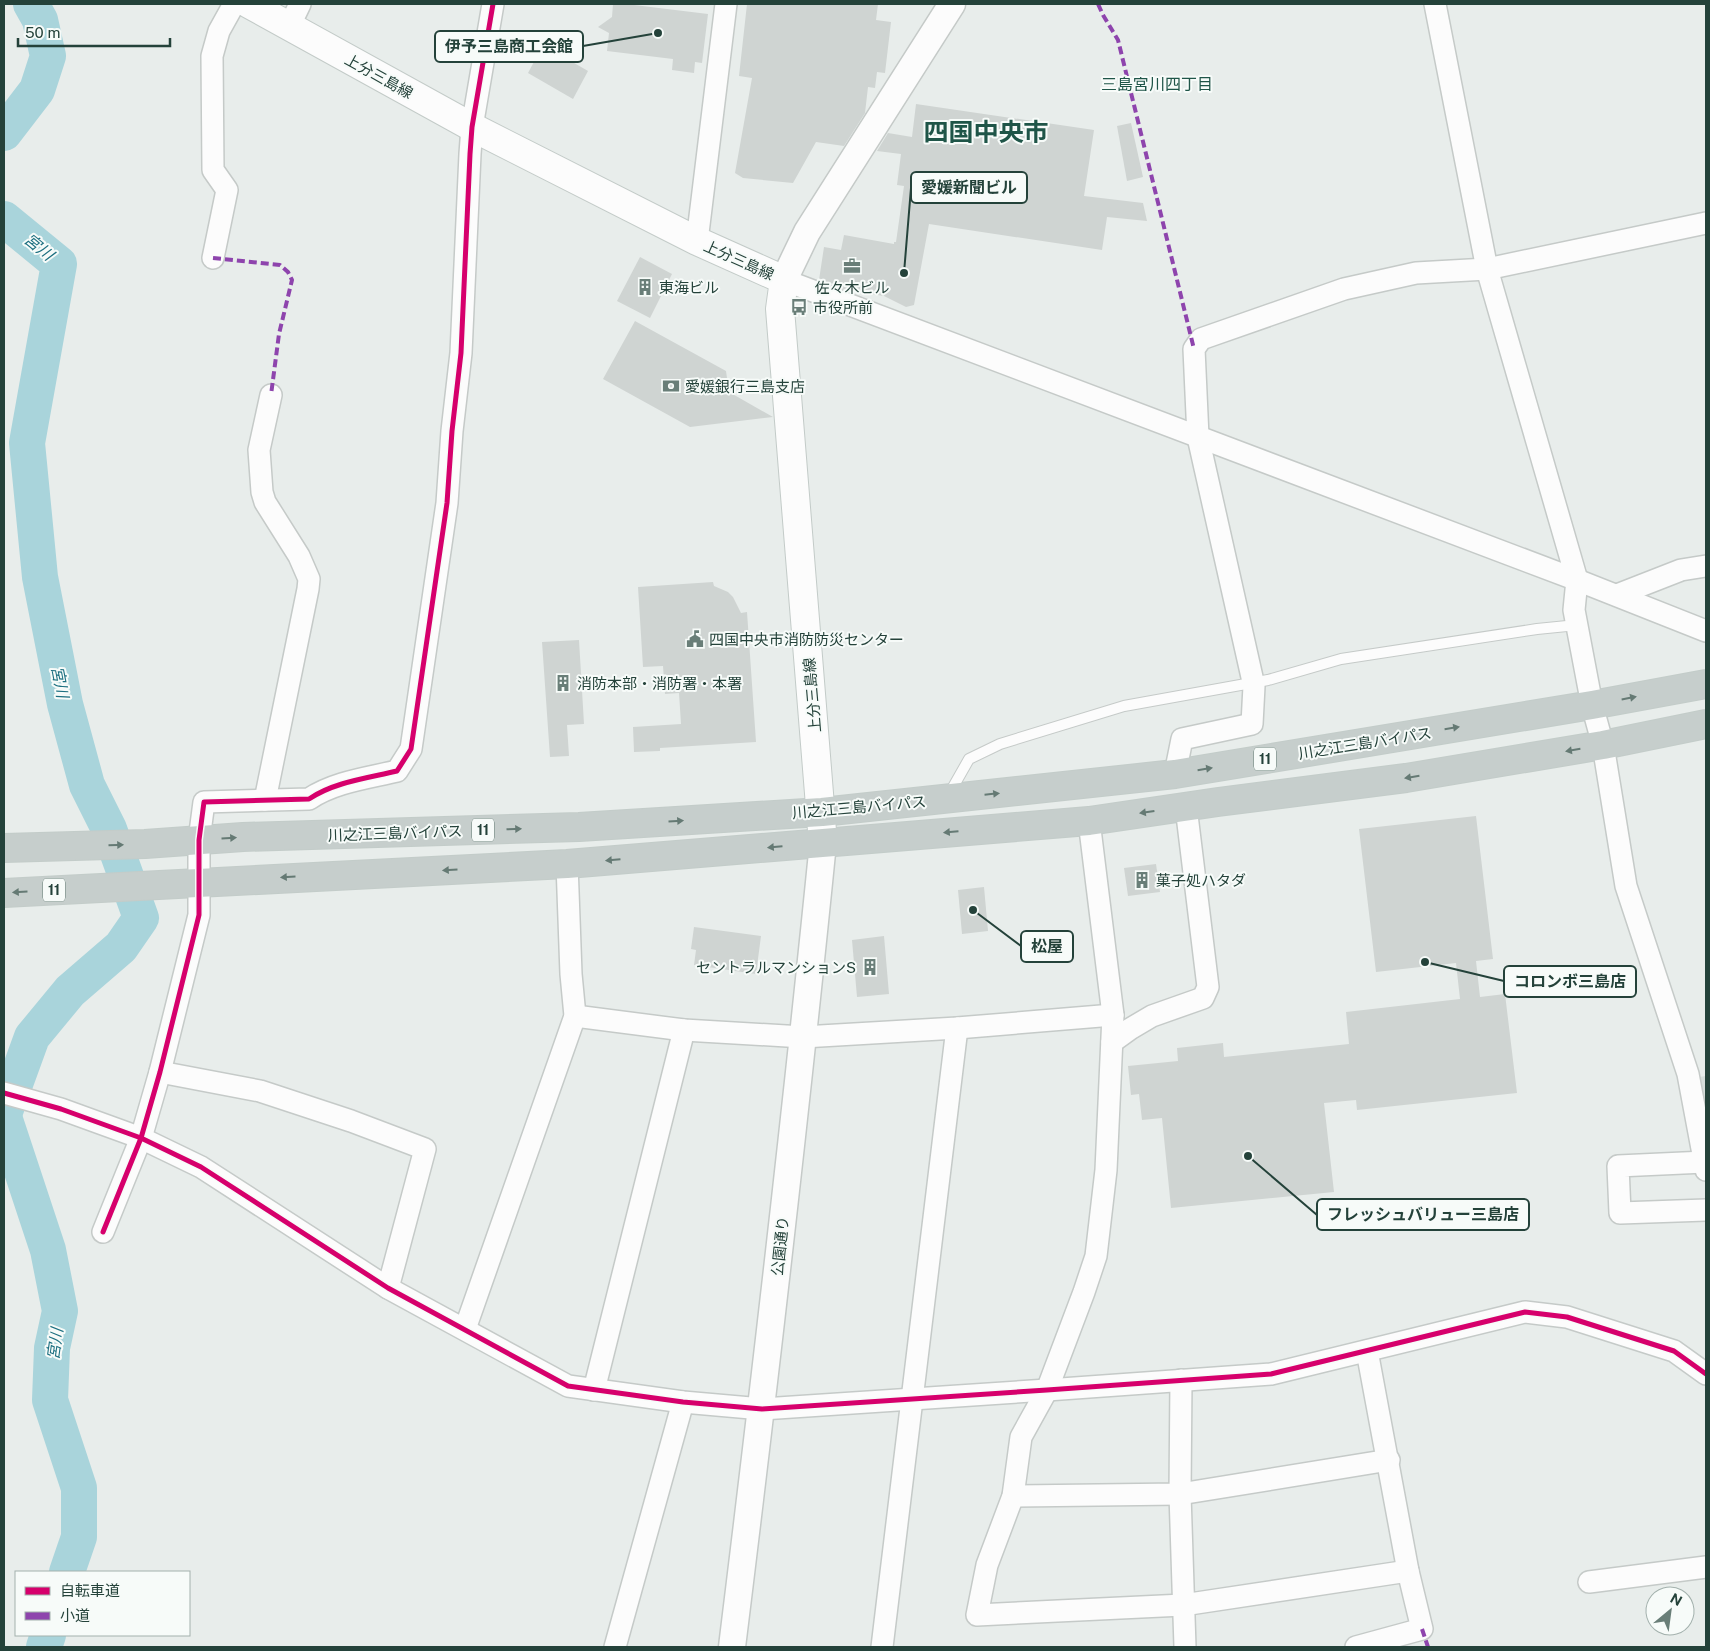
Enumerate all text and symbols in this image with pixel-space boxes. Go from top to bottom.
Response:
scale bar [18,15,170,47]
text: 50 m [25,24,60,41]
callout: 伊予三島商工会館 [435,31,583,62]
text: 伊予三島商工会館 [444,37,573,56]
street label: 上分三島線 [342,50,416,102]
district label: 三島宮川四丁目 [1101,75,1213,94]
district label: 四国中央市 [923,117,1049,147]
callout: 愛媛新聞ビル [911,172,1027,203]
text: 愛媛新聞ビル [921,178,1017,197]
water label: 宮川 [21,230,59,266]
street label: 上分三島線 [701,237,777,283]
office icon: 佐々木ビル [842,256,862,276]
building icon: 東海ビル [635,277,655,297]
place label: 東海ビル [659,279,719,296]
place label: 佐々木ビル [814,279,890,296]
bus stop icon: 市役所前 [789,297,809,317]
place label: 市役所前 [813,299,873,316]
bank icon: 愛媛銀行三島支店 [661,376,681,396]
place label: 愛媛銀行三島支店 [685,378,805,395]
public building icon: 四国中央市消防防災センター [685,629,705,649]
place label: 四国中央市消防防災センター [709,631,904,648]
street label: 上分三島線 [800,657,824,733]
water label: 宮川 [48,664,73,701]
building icon: 消防本部・消防署・本署 [553,673,573,693]
place label: 消防本部・消防署・本署 [577,675,742,692]
one-way arrow [1622,694,1637,702]
street label: 川之江三島バイパス [1297,724,1433,762]
one-way arrow [1444,724,1460,732]
one-way arrow [1564,747,1580,755]
road number: 11 [1254,748,1276,771]
one-way arrow [1198,765,1214,773]
one-way arrow [1404,774,1420,782]
one-way arrow [984,790,1000,798]
street label: 川之江三島バイパス [791,793,927,821]
one-way arrow [1139,809,1155,817]
one-way arrow [668,817,684,825]
road number: 11 [472,818,494,842]
street label: 川之江三島バイパス [327,822,463,844]
one-way arrow [506,825,522,833]
one-way arrow [943,829,959,837]
one-way arrow [221,834,237,842]
one-way arrow [108,841,124,849]
one-way arrow [766,843,782,851]
one-way arrow [604,857,620,865]
one-way arrow [442,866,458,874]
building icon: 菓子処ハタダ [1132,870,1152,890]
place label: 菓子処ハタダ [1156,872,1246,889]
one-way arrow [280,874,296,882]
road number: 11 [43,878,65,902]
one-way arrow [12,888,28,896]
callout: 松屋 [1021,931,1073,962]
text: 松屋 [1031,937,1063,956]
building icon: セントラルマンションS [860,957,880,977]
place label: セントラルマンションS [696,959,856,976]
callout: コロンボ三島店 [1504,966,1636,997]
text: コロンボ三島店 [1514,972,1626,991]
callout: フレッシュバリュー三島店 [1317,1199,1529,1230]
text: フレッシュバリュー三島店 [1327,1205,1519,1224]
street label: 公園通り [768,1215,792,1277]
water label: 宮川 [43,1325,67,1361]
legend [15,1571,190,1636]
text: 自転車道 [60,1582,120,1599]
north arrow [1645,1586,1695,1636]
text: N [1668,1590,1685,1609]
text: 小道 [60,1607,90,1624]

